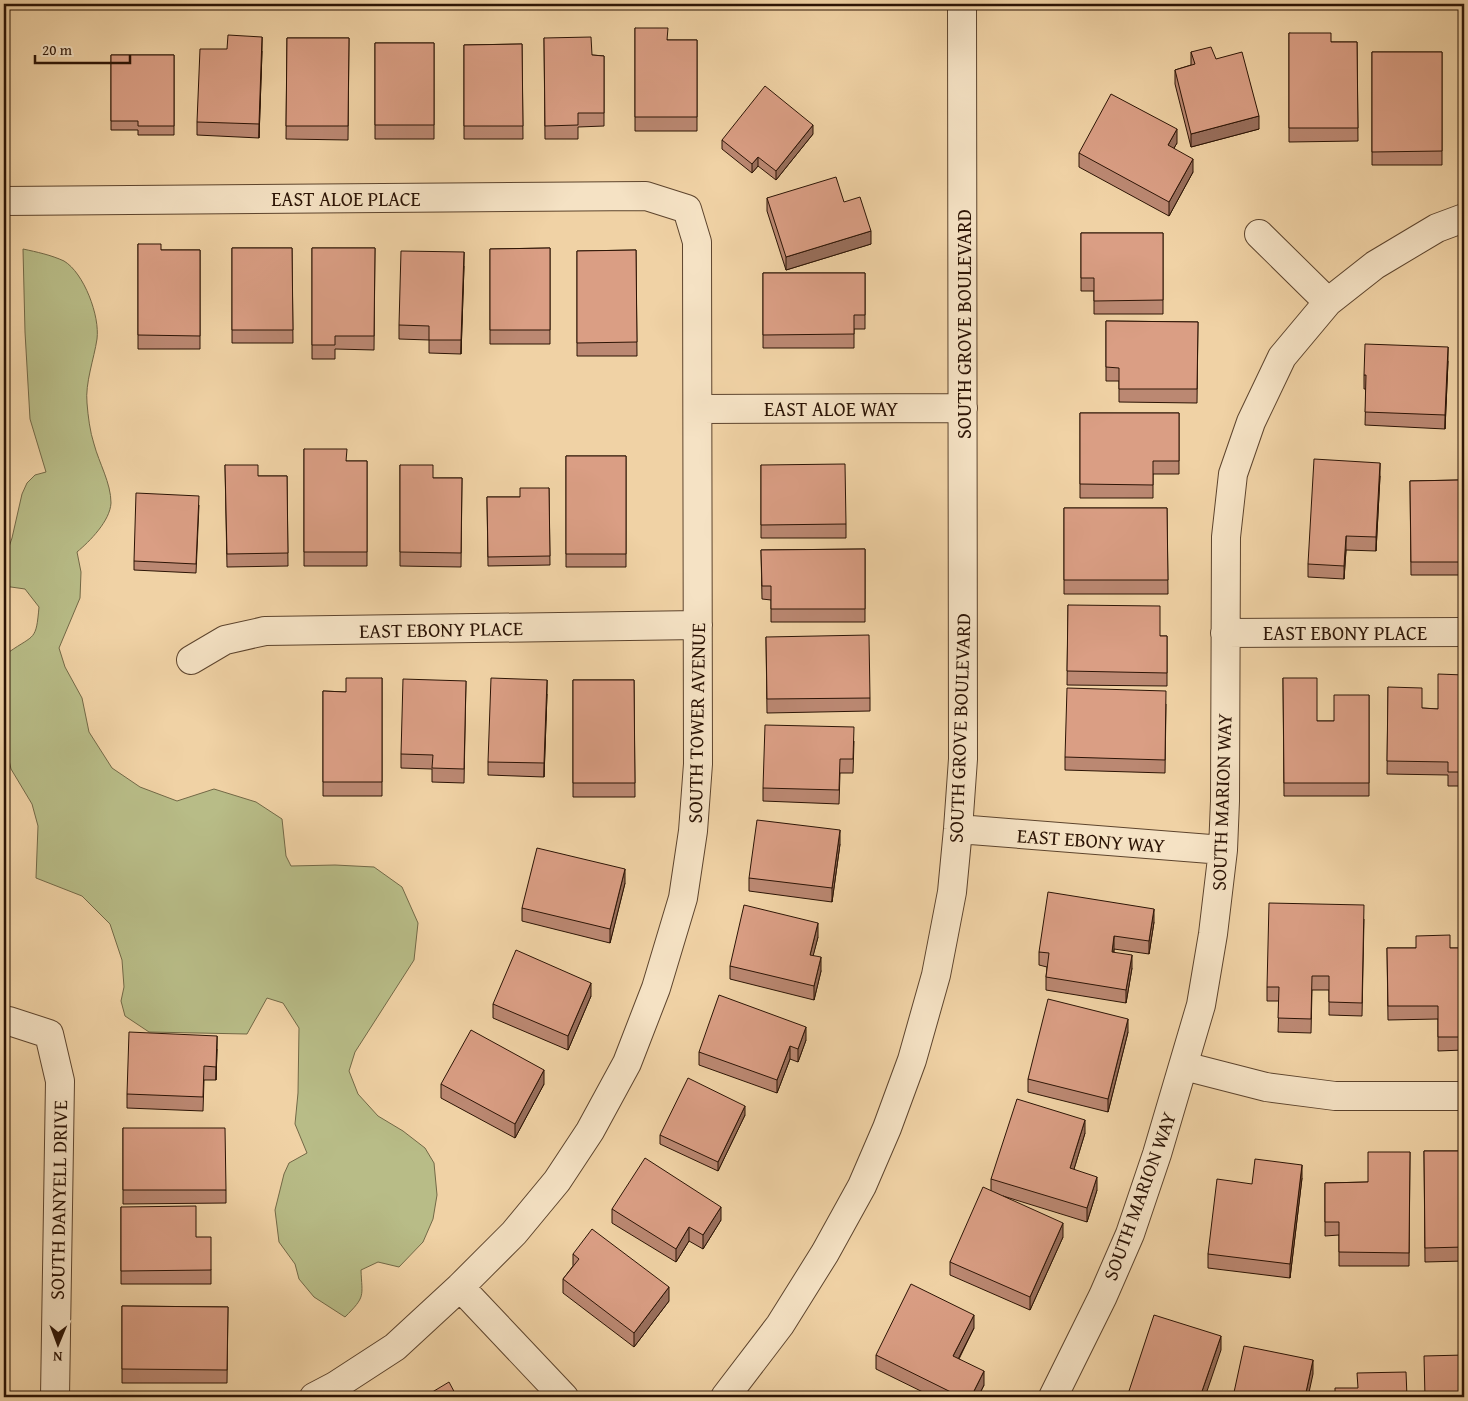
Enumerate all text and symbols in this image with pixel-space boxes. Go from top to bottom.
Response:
scale bar [35,32,130,64]
text: 20 m [42,39,73,60]
street label: EAST ALOE PLACE [271,184,421,213]
street label: SOUTH GROVE BOULEVARD [949,209,978,439]
street label: EAST ALOE WAY [764,394,898,423]
street label: EAST EBONY PLACE [359,613,523,645]
street label: SOUTH GROVE BOULEVARD [940,613,978,843]
street label: EAST EBONY PLACE [1263,618,1427,647]
street label: SOUTH TOWER AVENUE [680,622,712,824]
street label: SOUTH MARION WAY [1203,713,1239,891]
street label: EAST EBONY WAY [1016,820,1166,860]
street label: SOUTH DANYELL DRIVE [42,1100,74,1300]
street label: SOUTH MARION WAY [1095,1108,1183,1284]
north arrow [32,1318,82,1368]
text: N [52,1347,63,1367]

